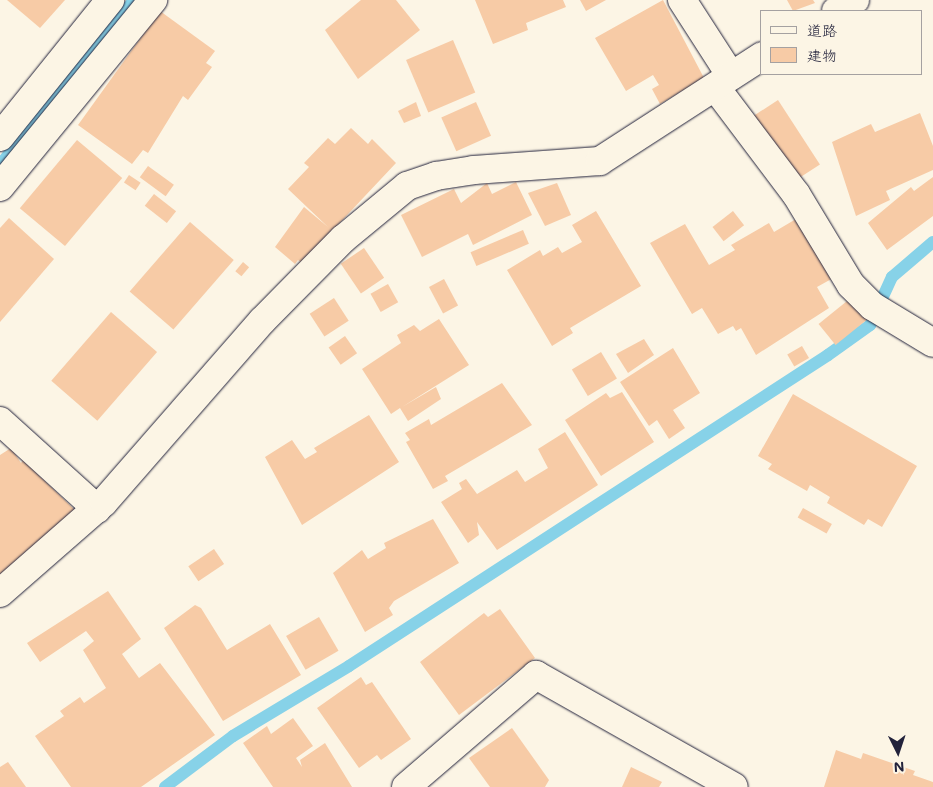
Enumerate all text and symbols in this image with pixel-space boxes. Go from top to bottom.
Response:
legend [760,10,923,75]
text: 道路 [807,20,837,40]
text: 建物 [807,45,837,65]
north arrow [873,727,923,777]
text: N [893,758,905,777]

